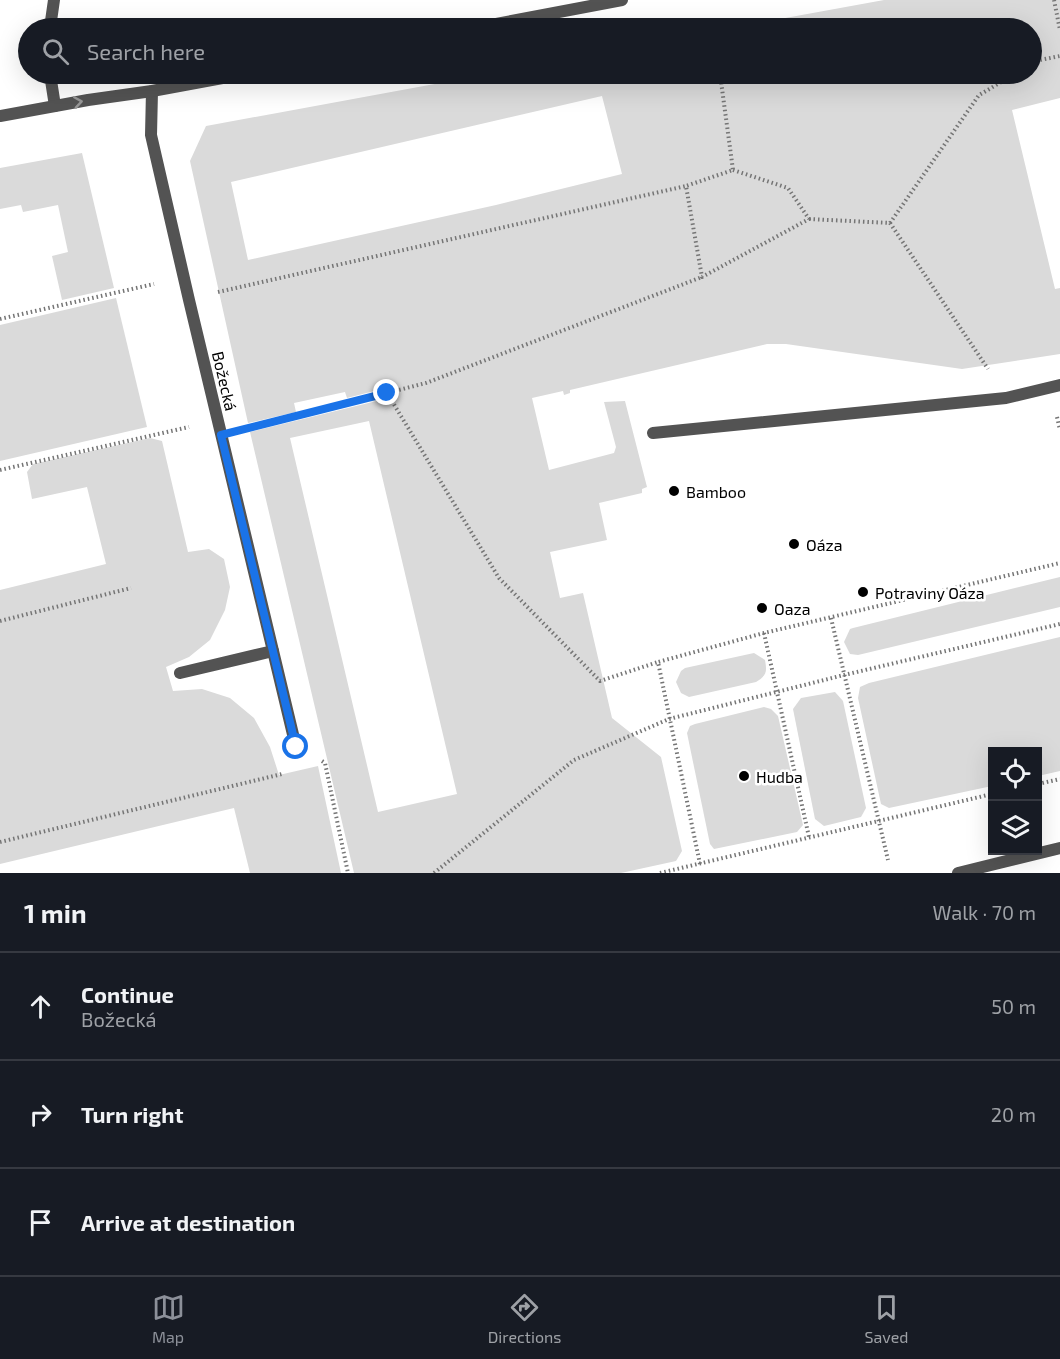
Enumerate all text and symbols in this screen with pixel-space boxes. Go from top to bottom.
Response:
search box [18,18,1042,84]
icon: search [39,35,72,68]
text: Search here [87,38,205,64]
one-way arrow [74,96,83,108]
street label: Božecká [209,349,241,413]
route end [373,379,399,405]
place label: Bamboo [686,482,746,501]
marker: Bamboo [667,484,681,498]
place label: Oáza [806,535,842,554]
marker: Oáza [787,537,801,551]
place label: Potraviny Oáza [875,583,985,602]
marker: Potraviny Oáza [856,585,870,599]
place label: Oaza [774,599,810,618]
marker: Oaza [755,601,769,615]
route start [282,733,308,759]
map controls [988,747,1042,855]
button: locate [988,747,1042,801]
place label: Hudba [756,767,803,786]
marker: Hudba [737,769,751,783]
button: layers [988,801,1042,855]
text: 1 min [24,897,87,928]
text: Walk · 70 m [932,900,1036,924]
text: Continue [81,981,174,1007]
icon: ahead [24,990,57,1023]
text: 50 m [991,994,1036,1018]
text: Božecká [81,1007,157,1031]
icon: right [24,1098,57,1131]
text: Turn right [81,1101,183,1127]
text: 20 m [991,1102,1036,1126]
icon: arrive [24,1206,57,1239]
text: Arrive at destination [81,1209,295,1235]
tab: Map [152,1291,185,1346]
tab: Directions [488,1291,561,1346]
tab: Saved [865,1291,908,1346]

